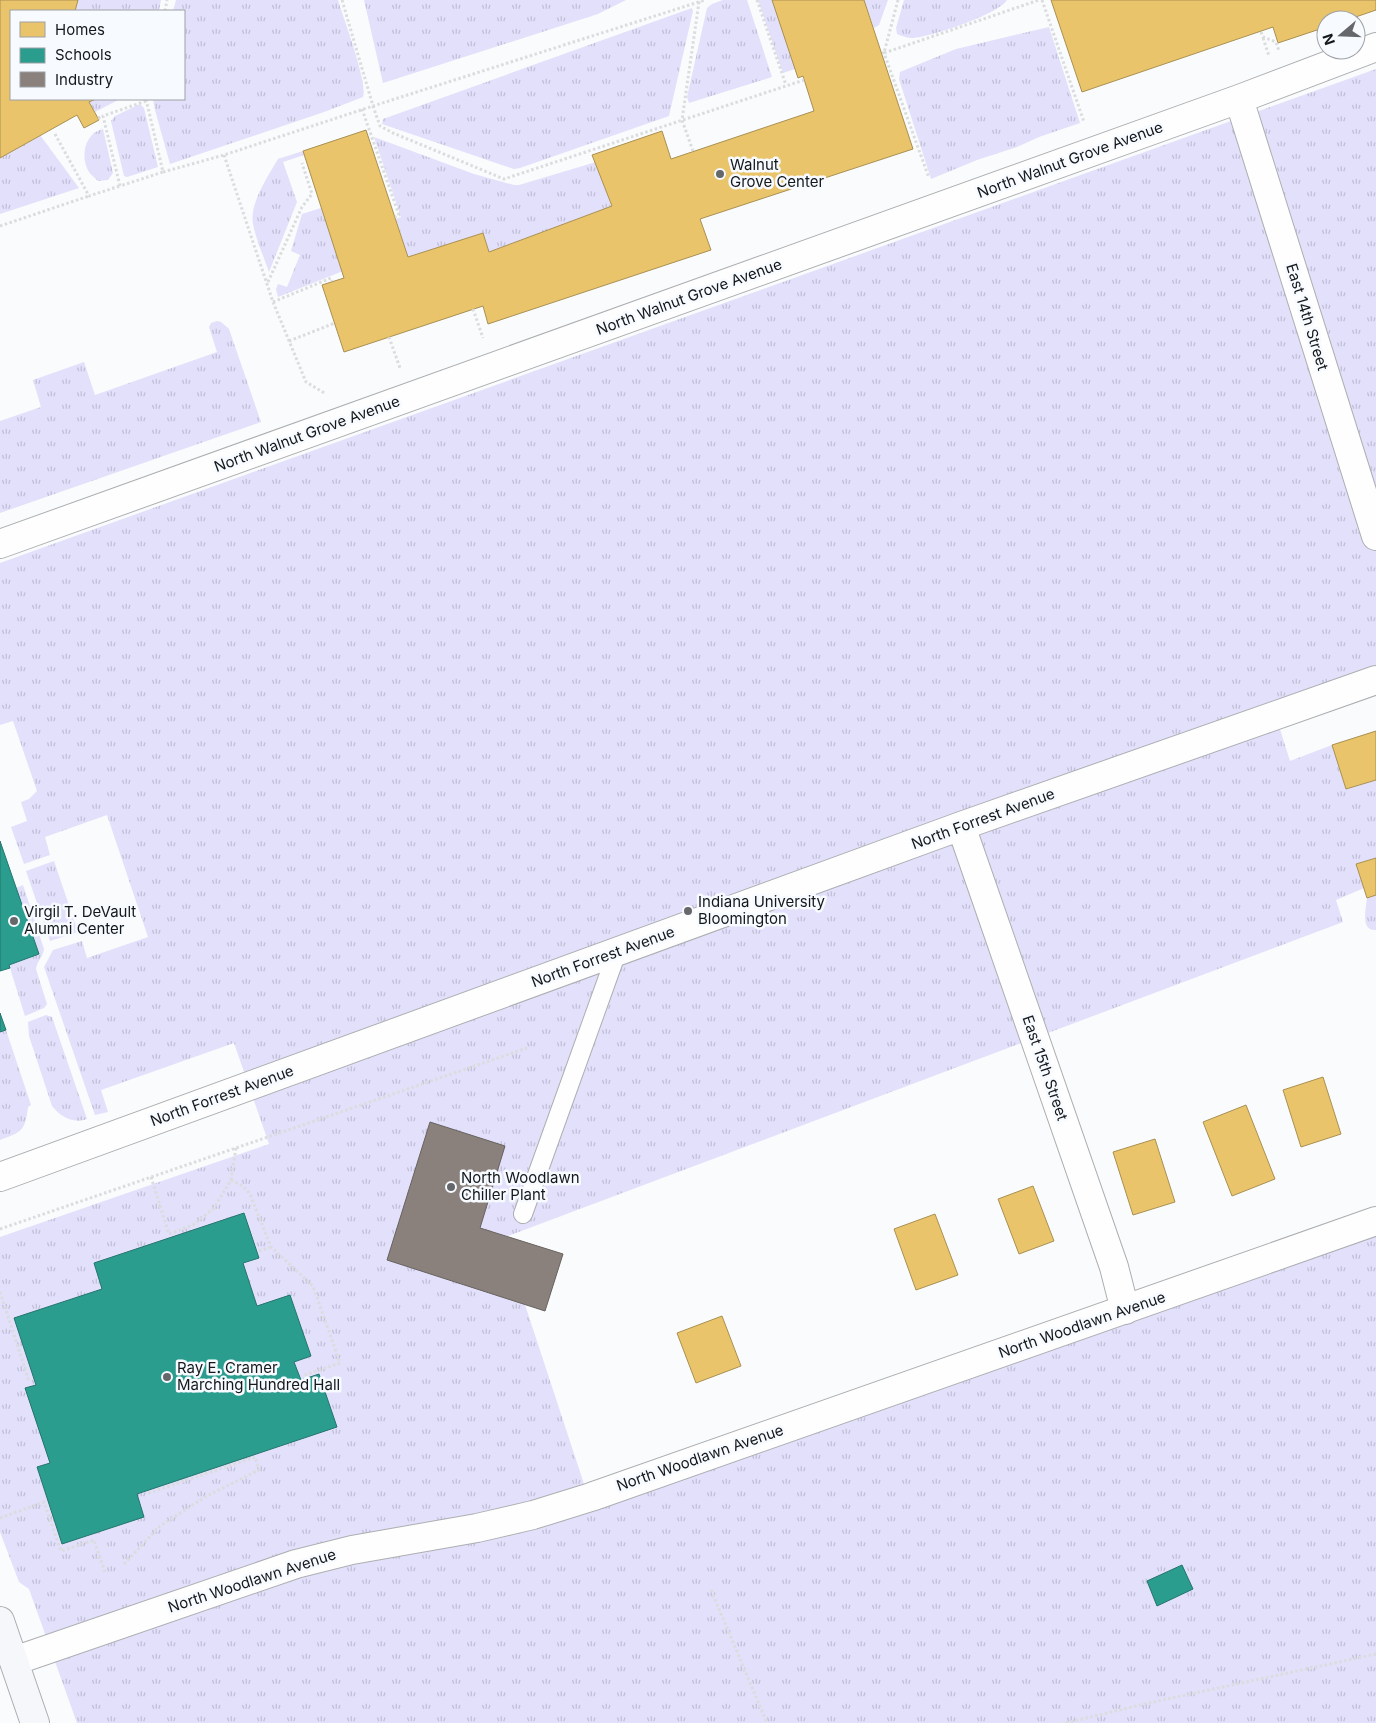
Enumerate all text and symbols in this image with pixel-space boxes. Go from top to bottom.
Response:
legend [10,10,185,100]
north arrow [1316,10,1366,60]
text: Homes [55,20,105,39]
text: N [1318,32,1338,47]
text: Schools [55,45,112,64]
text: Industry [55,70,114,89]
street label: North Walnut Grove Avenue [974,117,1165,202]
place label: Walnut Grove Center [730,155,824,191]
marker: Walnut Grove Center [714,168,726,180]
street label: North Walnut Grove Avenue [593,254,784,339]
street label: East 14th Street [1282,261,1333,373]
street label: North Walnut Grove Avenue [211,391,402,476]
street label: North Forrest Avenue [909,784,1057,853]
place label: Indiana University Bloomington [698,892,826,928]
place label: Virgil T. DeVault Alumni Center [24,902,136,938]
marker: Indiana University Bloomington [682,905,694,917]
marker: Virgil T. DeVault Alumni Center [8,915,20,927]
street label: North Forrest Avenue [529,922,677,991]
street label: East 15th Street [1019,1013,1072,1123]
street label: North Forrest Avenue [148,1061,296,1130]
place label: North Woodlawn Chiller Plant [461,1168,580,1204]
marker: North Woodlawn Chiller Plant [445,1181,457,1193]
street label: North Woodlawn Avenue [996,1287,1168,1362]
place label: Ray E. Cramer Marching Hundred Hall [177,1358,340,1394]
marker: Ray E. Cramer Marching Hundred Hall [161,1371,173,1383]
street label: North Woodlawn Avenue [614,1420,786,1495]
street label: North Woodlawn Avenue [165,1544,338,1617]

